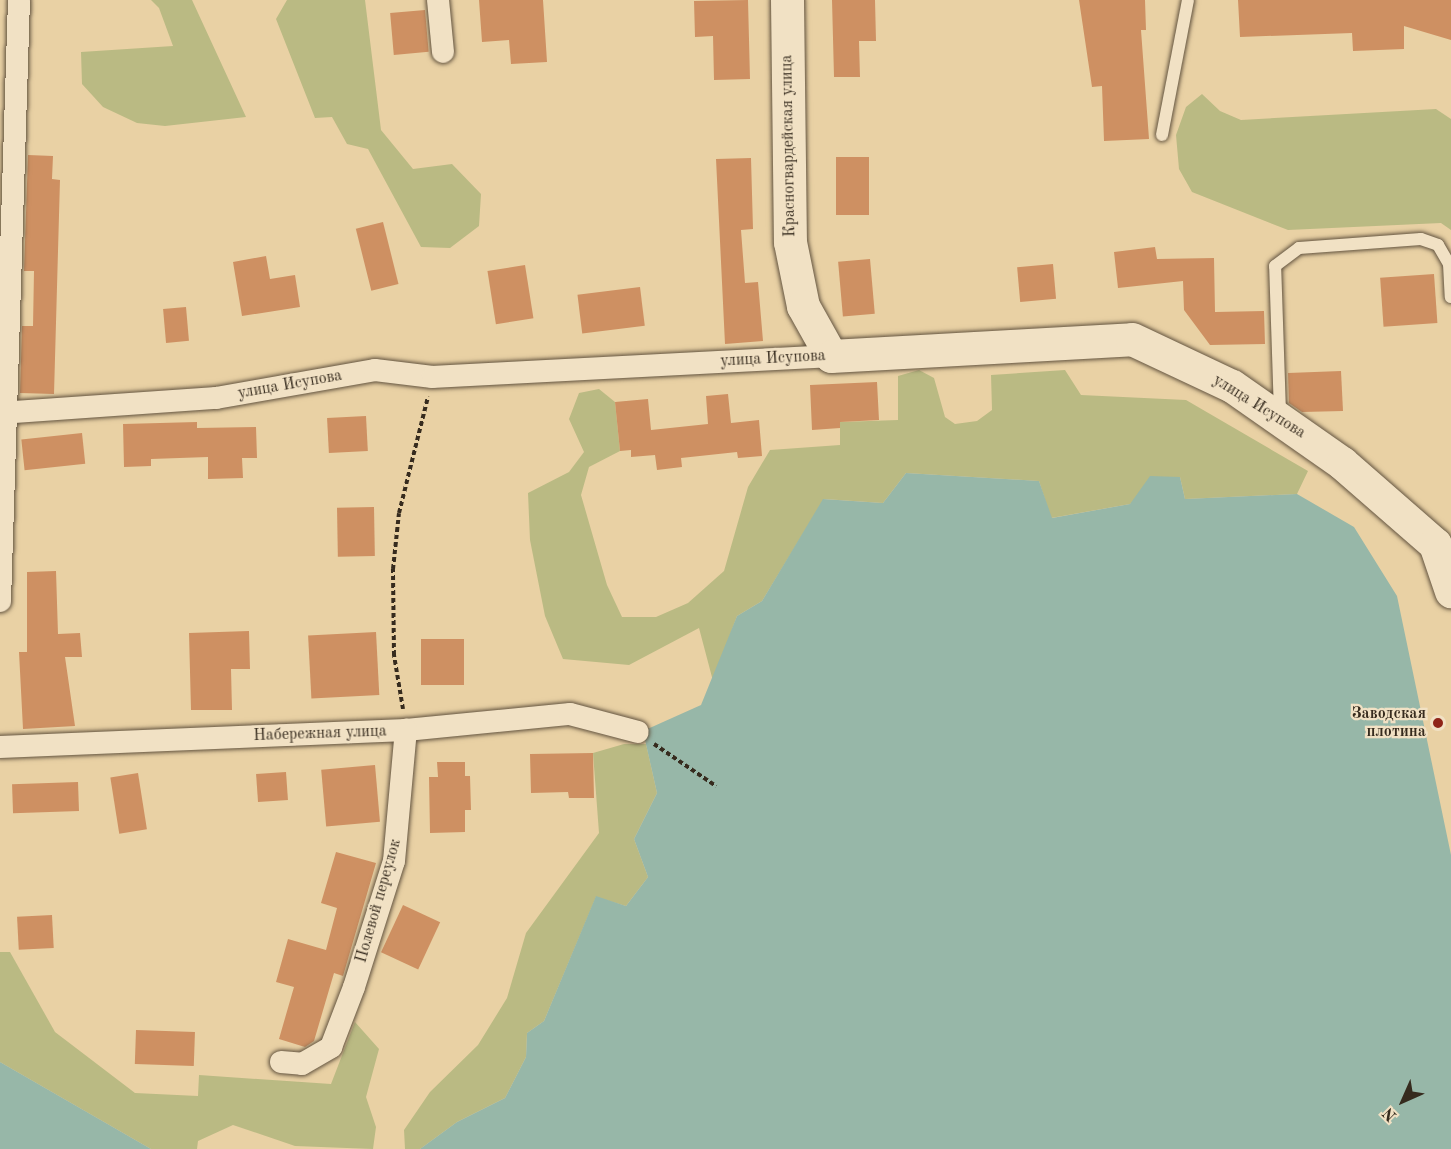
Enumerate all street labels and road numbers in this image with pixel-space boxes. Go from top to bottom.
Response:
street label: Красногвардейская улица [778,55,800,237]
street label: улица Исупова [720,347,826,371]
street label: улица Исупова [236,366,344,404]
street label: улица Исупова [1209,371,1309,443]
street label: Набережная улица [253,722,387,746]
street label: Полевой переулок [352,837,406,965]

